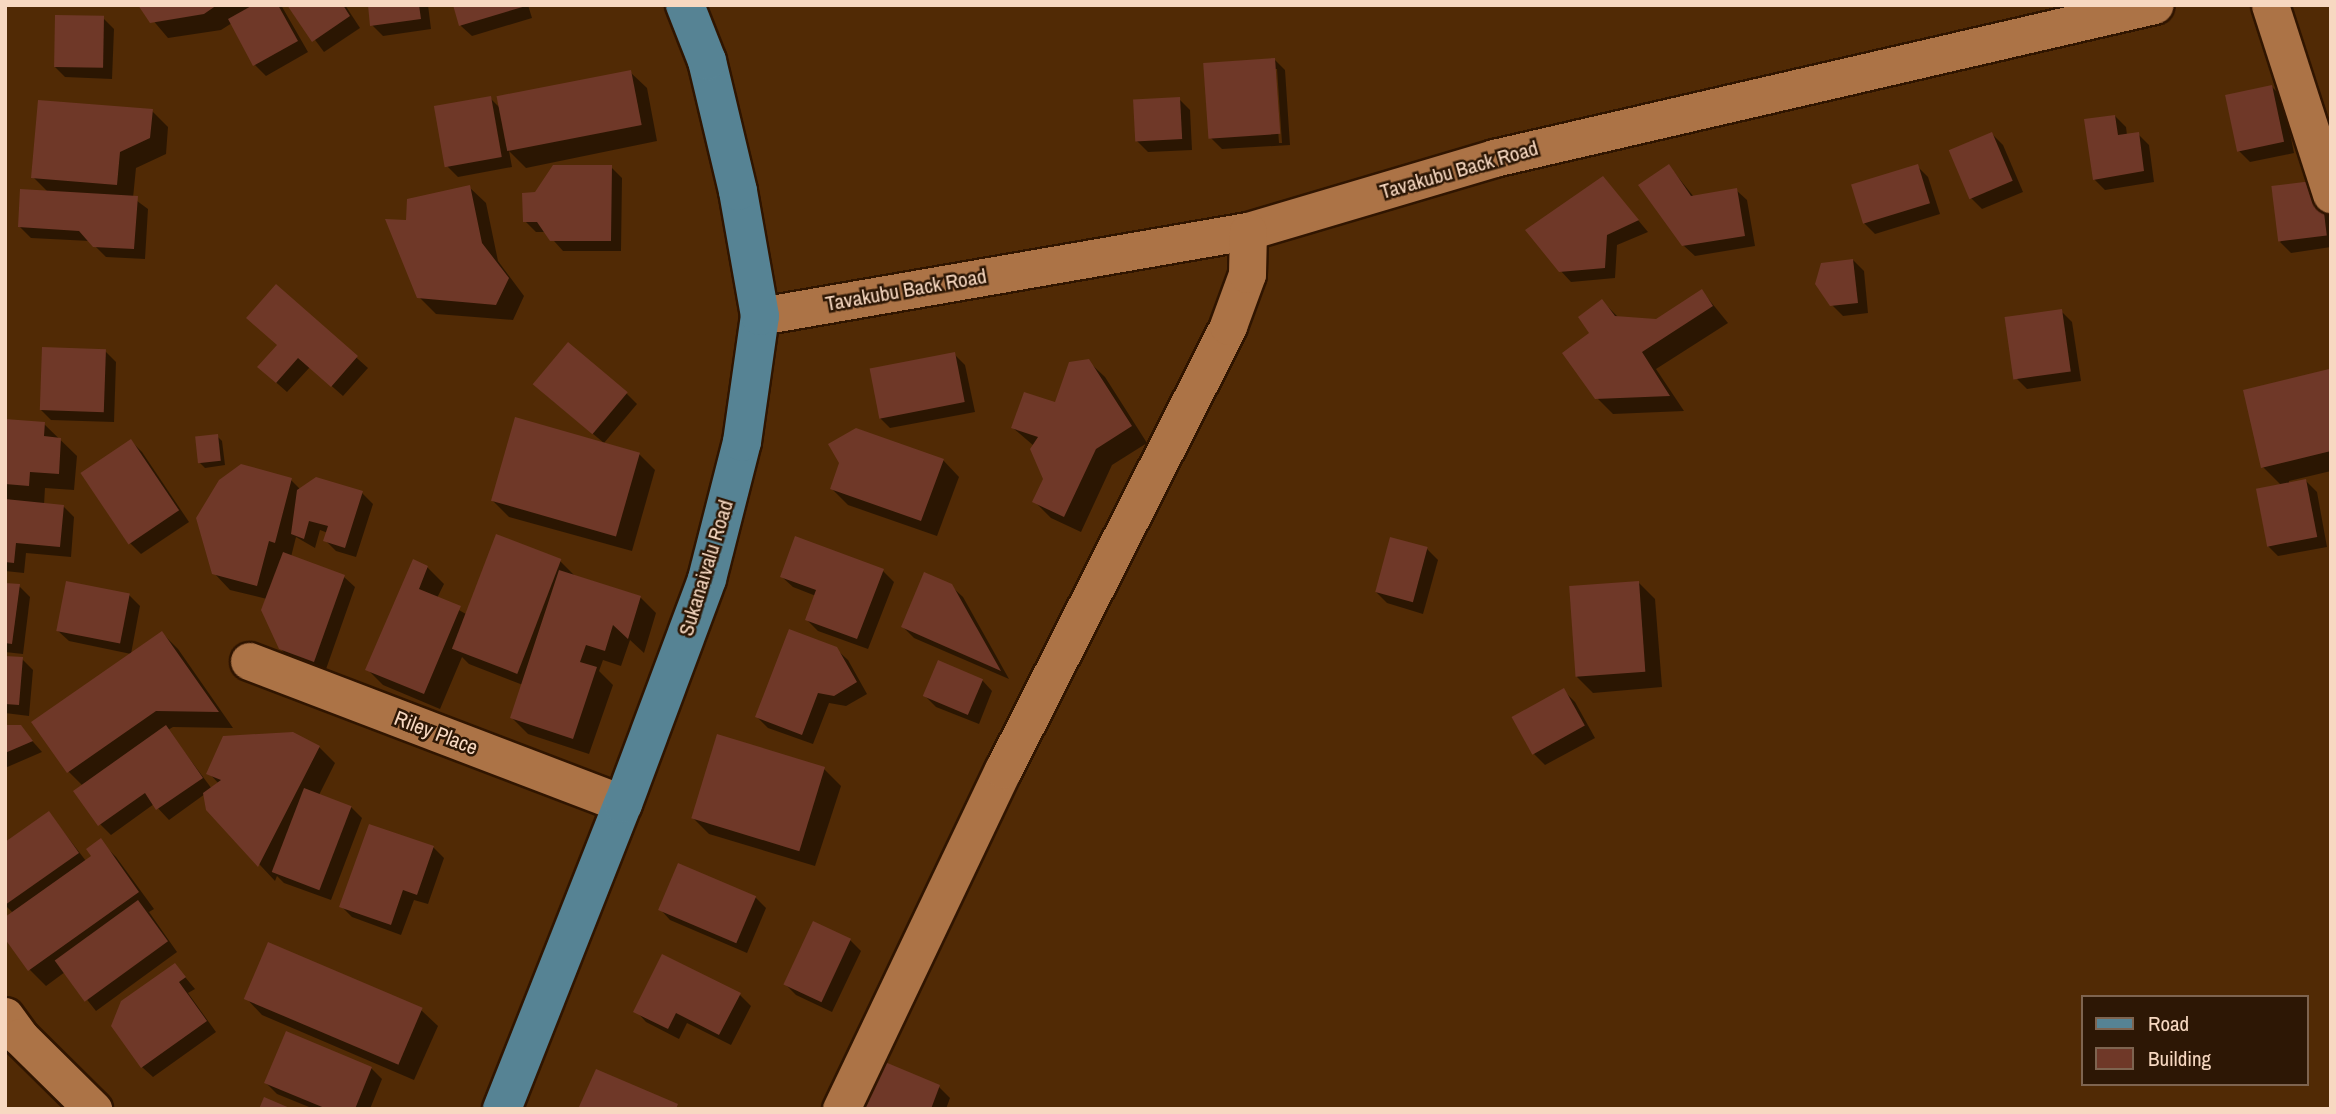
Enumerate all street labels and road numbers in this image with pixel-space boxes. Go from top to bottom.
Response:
street label: Tavakubu Back Road [1377,135,1541,205]
street label: Tavakubu Back Road [824,263,988,317]
street label: Sukanaivalu Road [673,497,739,639]
street label: Riley Place [391,706,481,760]

